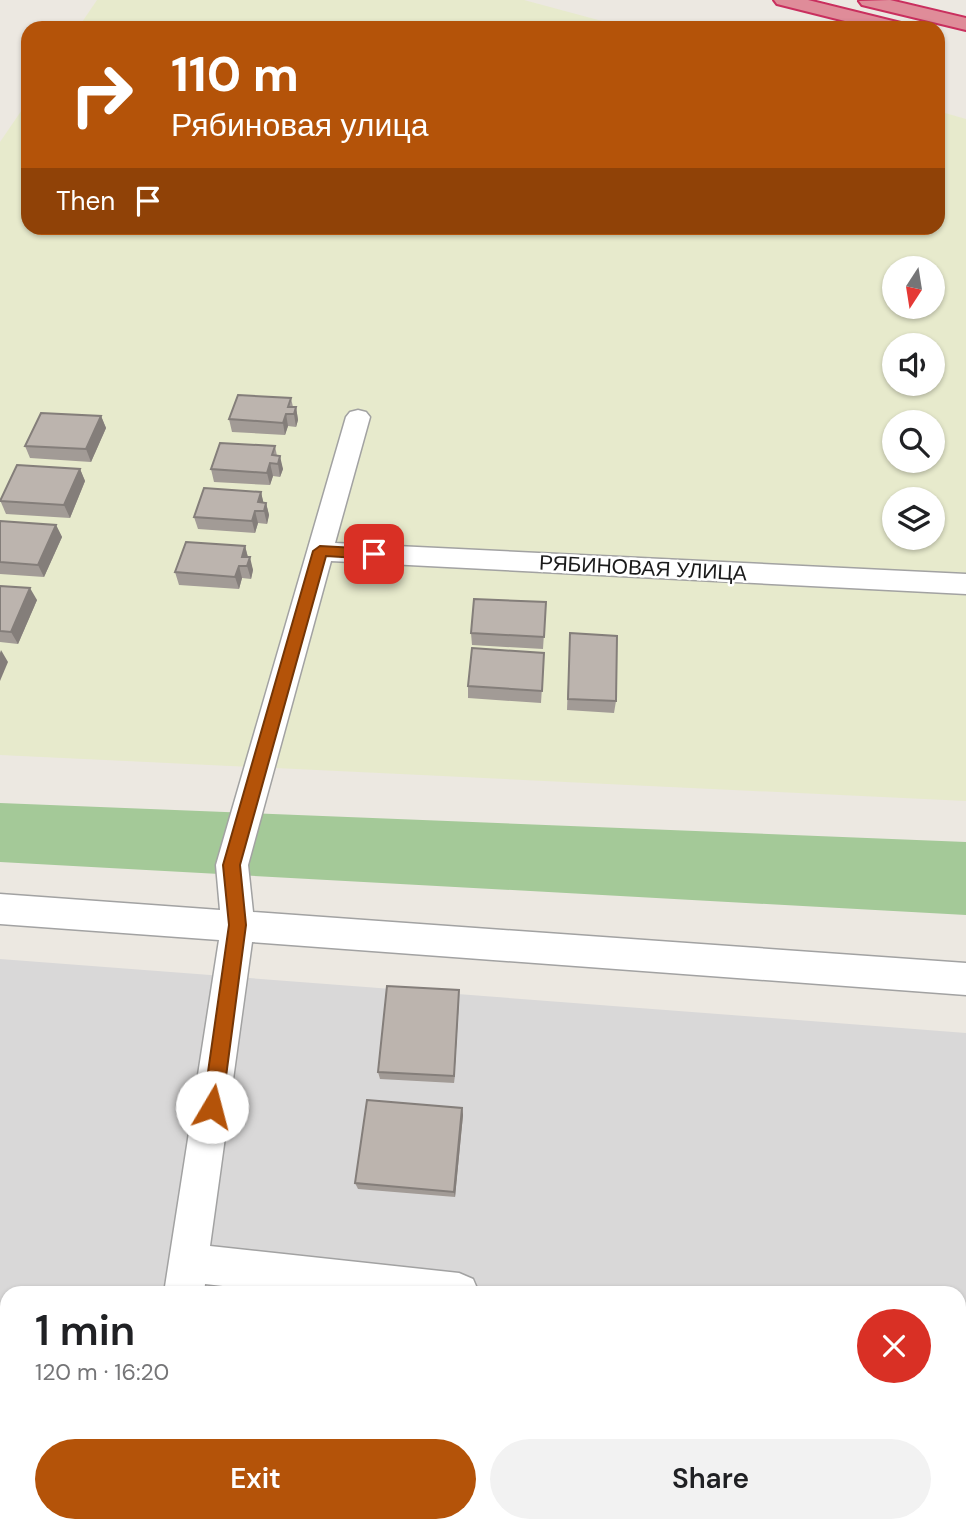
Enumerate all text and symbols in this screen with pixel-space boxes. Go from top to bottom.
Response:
text: 110 m [171,42,299,106]
icon: right [56,49,147,140]
text: Рябиновая улица [171,104,429,146]
icon: arrive [129,182,167,220]
text: Then [56,184,115,218]
north arrow [882,256,945,318]
map controls [882,256,945,550]
button: sound [882,333,945,396]
button: search [882,410,945,473]
button: layers [882,487,945,550]
pin [344,524,404,584]
icon: arrive [355,535,393,573]
street label: РЯБИНОВАЯ УЛИЦА [538,549,748,587]
position arrow [175,1070,249,1144]
text: 1 min [35,1303,135,1358]
button: close [857,1309,931,1383]
text: 120 m · 16:20 [35,1357,169,1387]
button: Exit [35,1439,476,1519]
button: Share [490,1439,931,1519]

